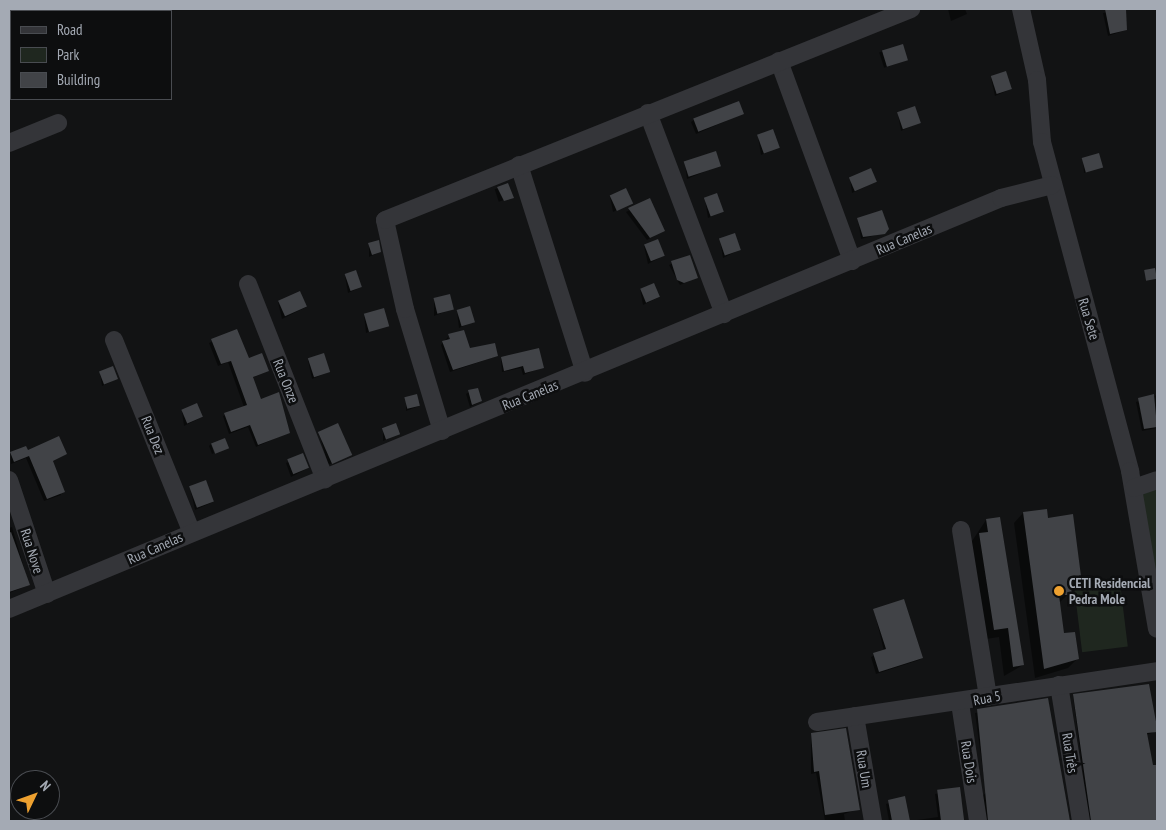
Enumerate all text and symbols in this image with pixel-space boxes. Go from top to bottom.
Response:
legend [10,10,172,100]
text: Road [57,20,83,39]
text: Park [57,45,79,64]
text: Building [57,70,100,89]
street label: Rua Canelas [874,220,934,258]
street label: Rua Sete [1075,296,1103,342]
street label: Rua Onze [270,357,302,405]
street label: Rua Canelas [500,376,560,414]
street label: Rua Dez [138,414,168,456]
street label: Rua Nove [17,527,47,575]
street label: Rua Canelas [125,528,185,568]
place label: CETI Residencial Pedra Mole [1069,575,1151,608]
marker: CETI Residencial Pedra Mole [1053,585,1065,597]
street label: Rua 5 [972,687,1002,709]
street label: Rua Três [1059,732,1081,774]
street label: Rua Dois [957,740,981,784]
street label: Rua Um [853,749,875,789]
north arrow [10,770,60,820]
text: N [36,777,55,794]

